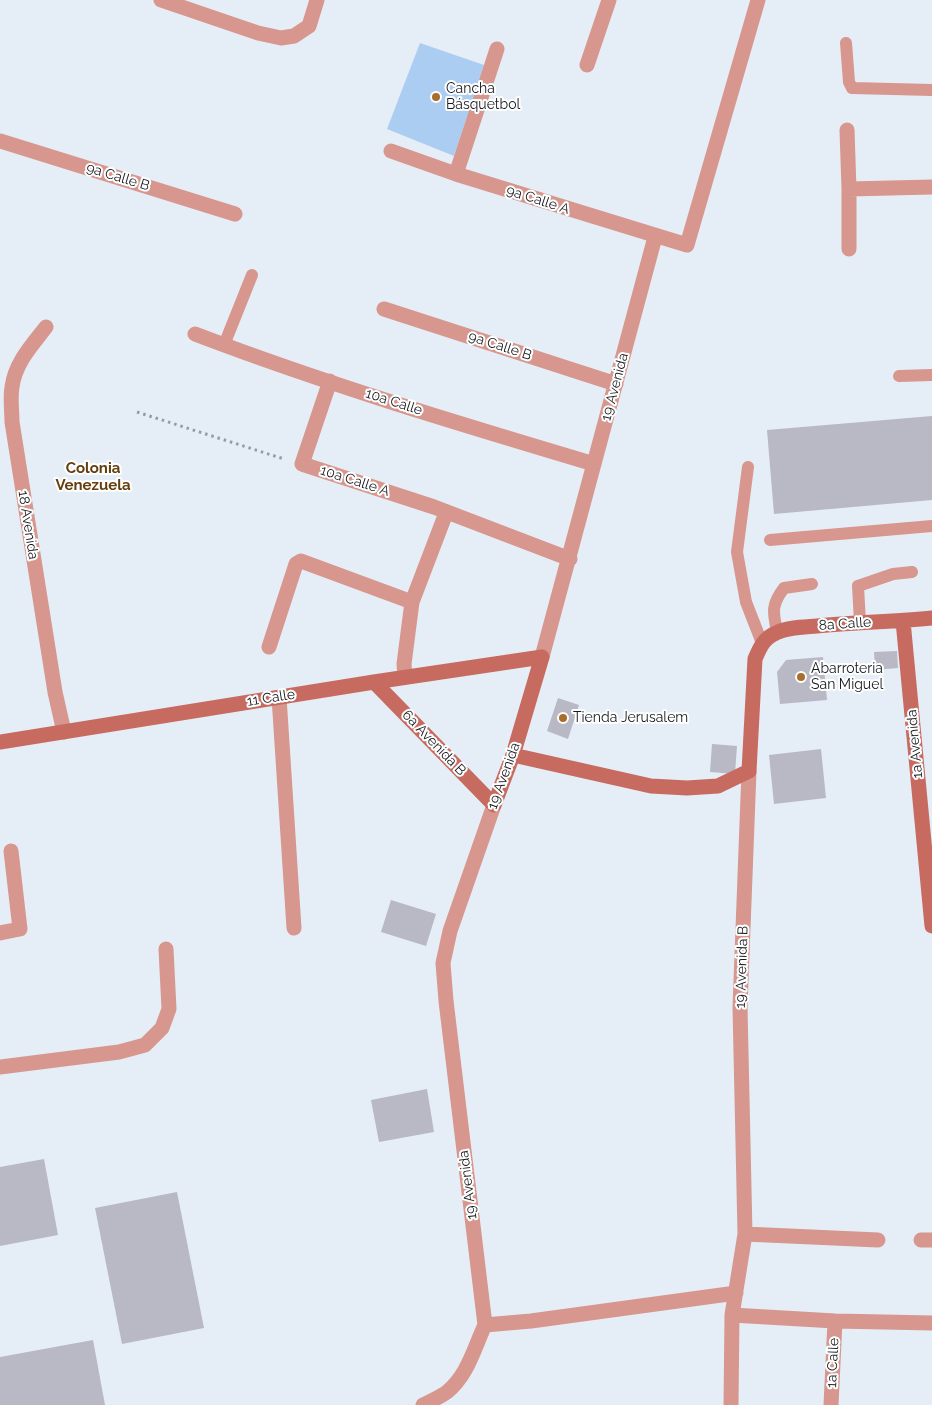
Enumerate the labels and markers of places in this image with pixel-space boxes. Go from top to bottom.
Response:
place label: Cancha Básquetbol [446,81,520,114]
marker: Cancha Básquetbol [430,91,442,103]
place label: Abarroteria San Miguel [811,661,883,694]
marker: Abarroteria San Miguel [795,671,807,683]
place label: Tienda Jerusalem [573,710,688,726]
marker: Tienda Jerusalem [557,712,569,724]

